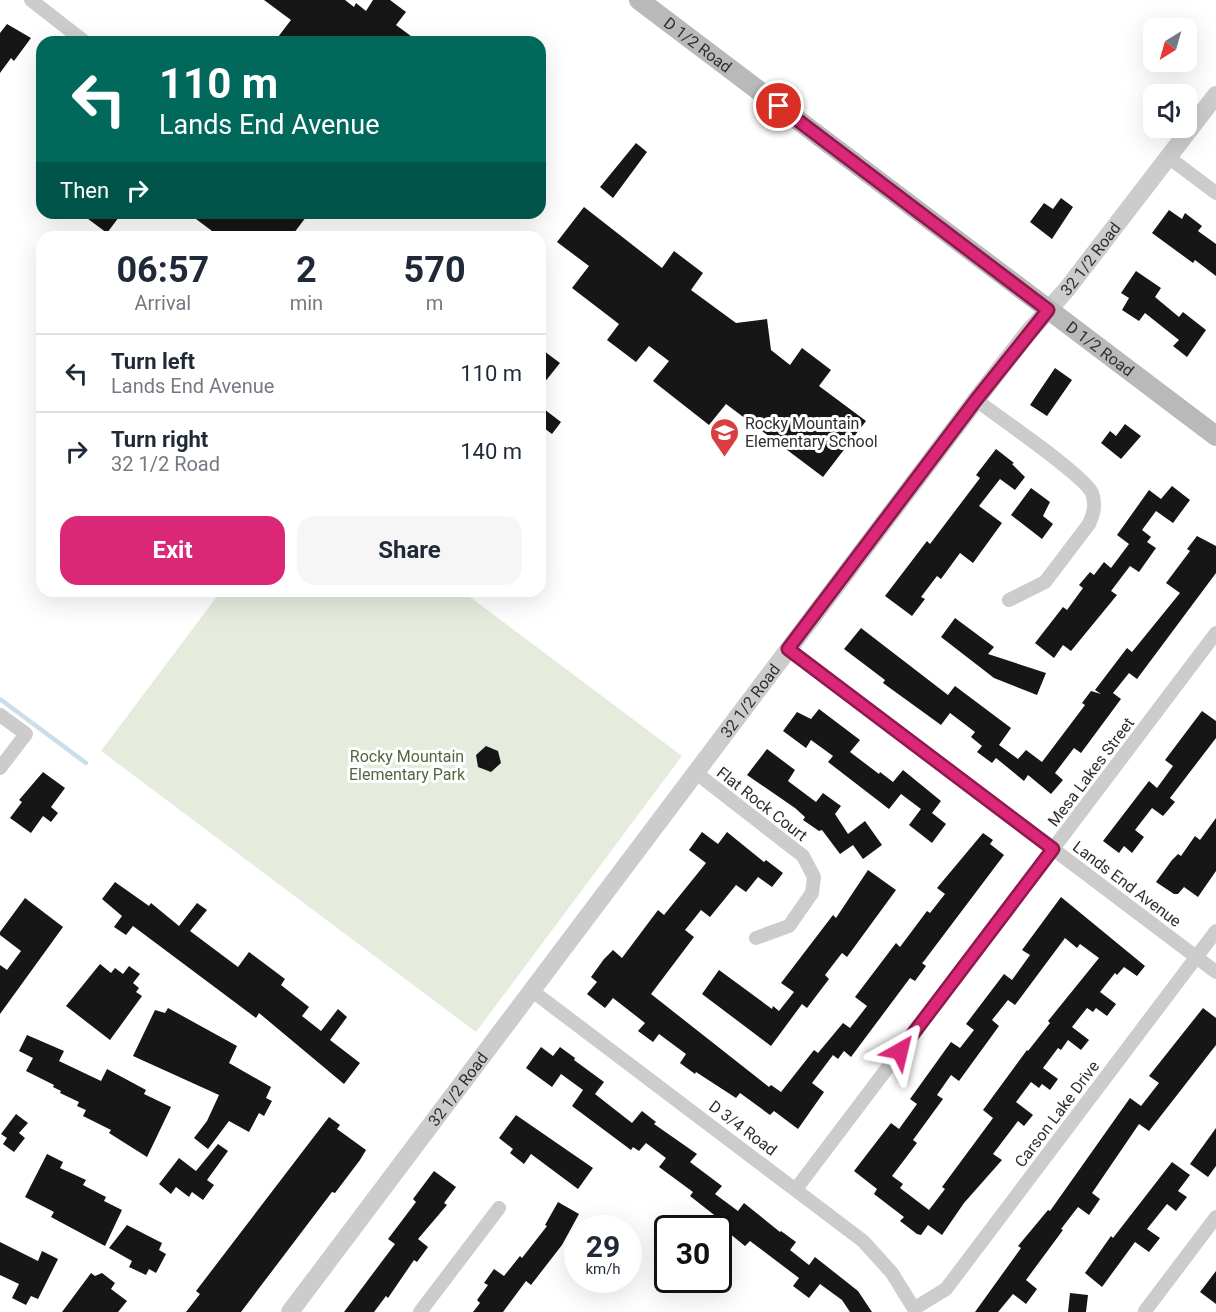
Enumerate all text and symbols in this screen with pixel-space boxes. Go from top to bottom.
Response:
street label: D 1/2 Road [660,13,736,76]
north arrow [1143,18,1197,72]
map controls [1143,18,1197,138]
text: 110 m [159,59,278,108]
icon: left [60,60,138,138]
pin [753,80,804,131]
button: sound [1143,84,1197,138]
icon: arrive [762,89,795,122]
text: Lands End Avenue [159,109,379,141]
icon: right [121,174,154,207]
text: Then [60,178,109,203]
street label: 32 1/2 Road [1056,218,1124,299]
text: 06:57 [116,249,209,291]
text: 2 [296,249,317,291]
text: 570 [404,249,466,291]
text: Arrival [134,291,191,315]
text: min [290,291,323,315]
text: m [426,291,443,315]
street label: D 1/2 Road [1063,317,1138,380]
text: Turn left [111,349,195,374]
icon: left [60,357,93,390]
text: 110 m [460,361,522,386]
text: Lands End Avenue [111,374,274,398]
place label: Rocky Mountain Elementary School [745,414,878,451]
school or university icon: Rocky Mountain Elementary School [708,416,740,458]
text: Turn right [111,427,208,452]
icon: right [60,435,93,468]
text: 140 m [460,439,522,464]
text: 32 1/2 Road [111,452,220,476]
button: Exit [60,516,285,585]
button: Share [297,516,522,585]
street label: 32 1/2 Road [716,660,784,741]
street label: Mesa Lakes Street [1044,714,1138,830]
park label: Rocky Mountain Elementary Park [349,747,466,784]
street label: Flat Rock Court [713,763,811,845]
street label: Lands End Avenue [1069,837,1185,931]
position arrow [868,1019,932,1083]
street label: 32 1/2 Road [424,1048,492,1130]
street label: Carson Lake Drive [1011,1057,1103,1171]
street label: D 3/4 Road [705,1096,781,1160]
speed limit sign: 30 [654,1215,732,1293]
text: 29 [586,1229,620,1264]
text: km/h [585,1260,621,1278]

